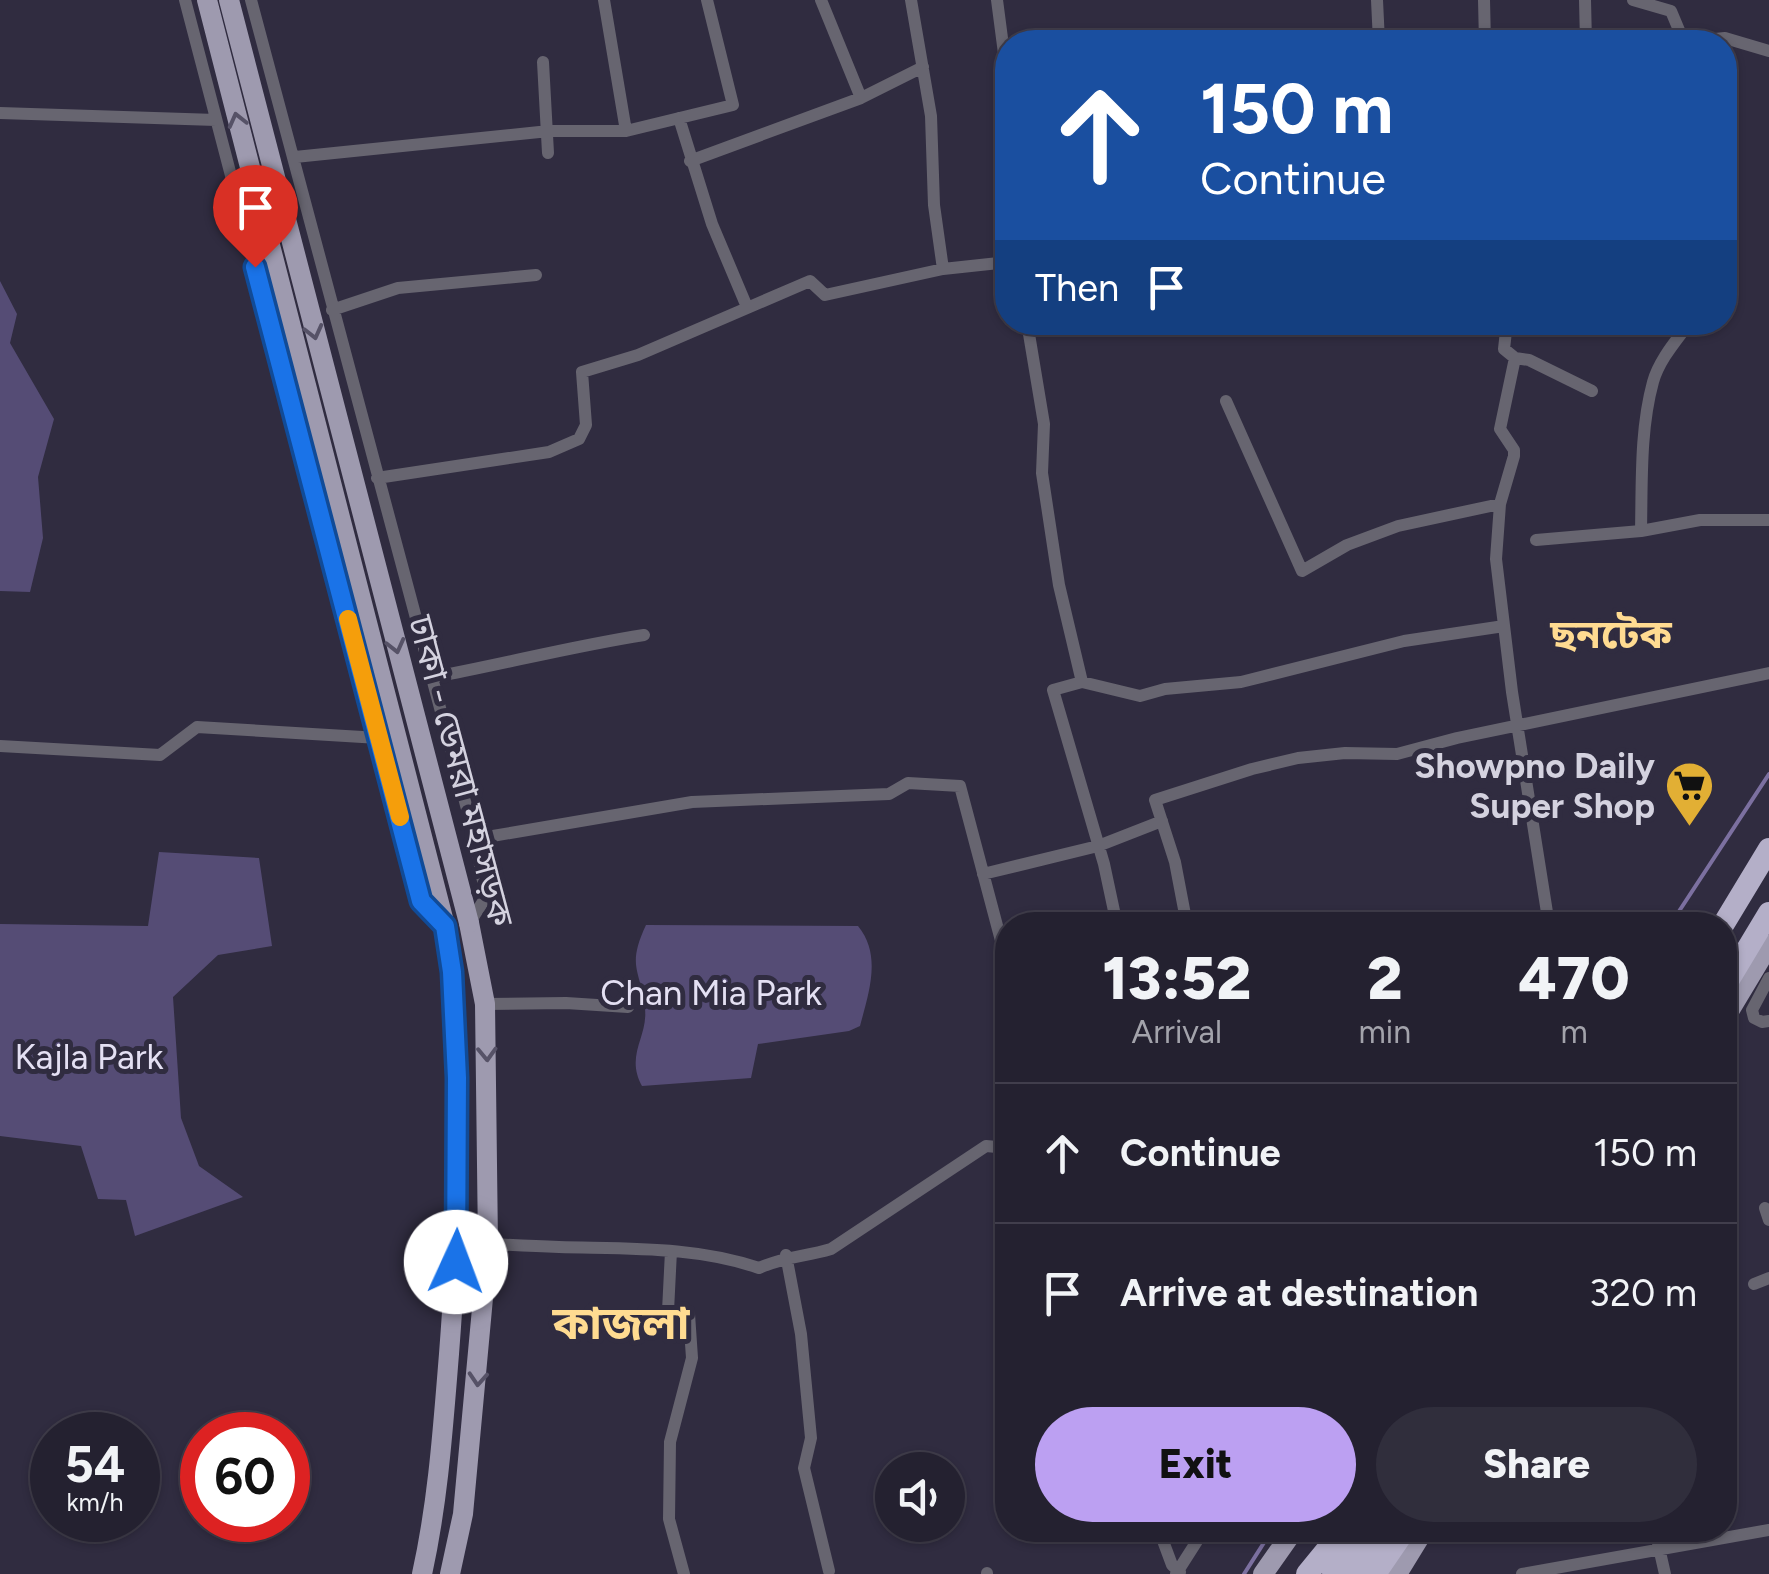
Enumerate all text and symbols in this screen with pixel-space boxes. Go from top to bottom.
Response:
text: 150 m [1200,66,1393,151]
icon: ahead [1035,70,1165,200]
one-way arrow [228,112,249,129]
text: Continue [1200,151,1386,205]
pin [213,165,298,268]
icon: arrive [228,180,283,235]
icon: arrive [1139,260,1194,315]
text: Then [1035,265,1119,311]
one-way arrow [303,323,324,340]
street label: ঢাকা - ডেমরা মহাসড়ক [399,610,523,932]
district label: ছনটেক [1549,610,1672,658]
one-way arrow [384,637,405,654]
place label: Showpno Daily Super Shop [1414,745,1656,827]
supermarket icon: Showpno Daily Super Shop [1664,760,1716,828]
text: 13:52 [1102,942,1251,1014]
text: 2 [1367,942,1402,1014]
text: 470 [1518,942,1630,1014]
park label: Chan Mia Park [600,972,822,1014]
text: Arrival [1132,1013,1222,1051]
text: min [1359,1013,1411,1051]
text: m [1560,1013,1588,1051]
park label: Kajla Park [14,1036,164,1078]
one-way arrow [476,1047,497,1063]
icon: ahead [1035,1126,1090,1181]
text: Continue [1120,1130,1281,1176]
text: 150 m [1593,1130,1697,1176]
position arrow [404,1210,508,1314]
icon: arrive [1035,1266,1090,1321]
text: Arrive at destination [1120,1270,1478,1316]
text: 320 m [1589,1270,1697,1316]
district label: কাজলা [552,1296,691,1350]
one-way arrow [467,1371,489,1387]
button: Exit [1035,1407,1356,1522]
button: Share [1376,1407,1697,1522]
speed limit sign: 60 [180,1412,310,1542]
text: 54 [65,1434,125,1495]
map controls [875,1452,965,1542]
button: sound [875,1452,965,1542]
text: km/h [66,1487,124,1517]

